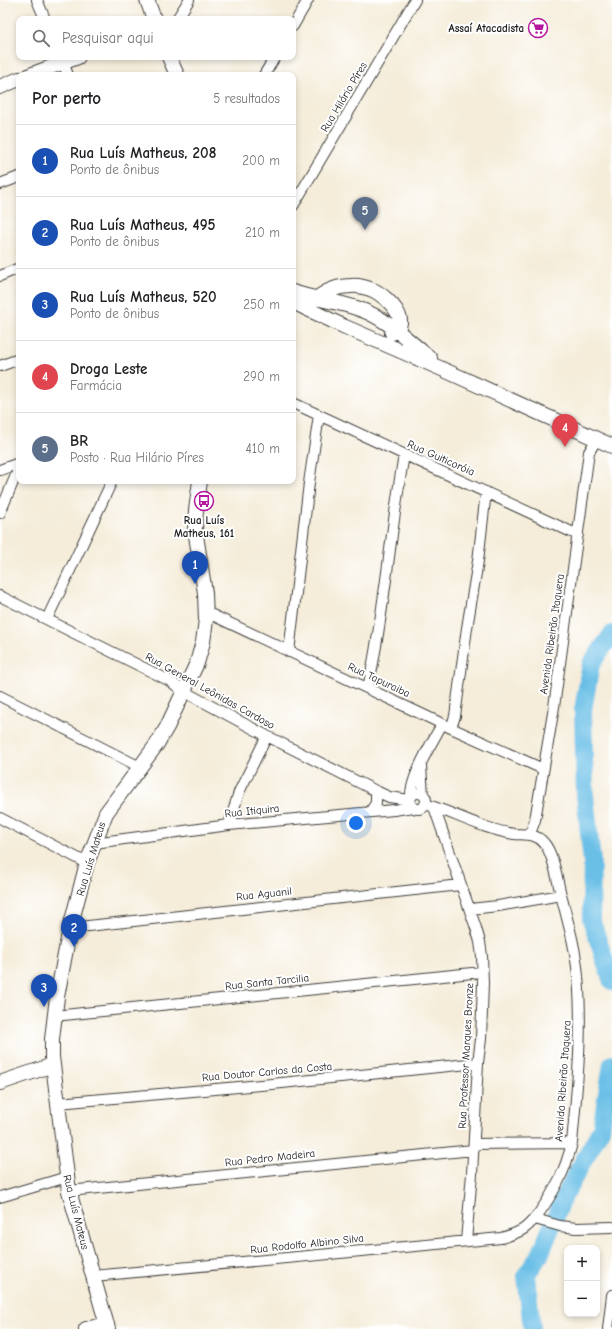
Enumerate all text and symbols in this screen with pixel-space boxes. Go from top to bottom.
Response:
search box [16,16,296,60]
supermarket icon: Assaí Atacadista [527,17,549,39]
place label: Assaí Atacadista [449,22,524,35]
icon: search [30,27,52,49]
text: Pesquisar aqui [62,29,154,47]
street label: Rua Hilário Píres [318,59,370,134]
text: Por perto [32,89,101,108]
text: 5 resultados [213,91,280,106]
text: Rua Luís Matheus, 208 [70,144,216,162]
text: 1 [42,153,48,168]
text: 200 m [242,153,280,168]
text: Ponto de ônibus [70,162,159,177]
pin: 5 [352,197,378,230]
text: Rua Luís Matheus, 495 [70,216,215,234]
text: 2 [42,225,48,240]
text: 210 m [245,225,280,240]
text: Ponto de ônibus [70,234,159,249]
text: Rua Luís Matheus, 520 [70,288,217,306]
text: 3 [42,297,48,312]
text: 250 m [243,297,280,312]
text: Ponto de ônibus [70,306,159,321]
text: Droga Leste [70,360,147,378]
text: 4 [42,369,48,384]
text: 290 m [243,369,280,384]
text: Farmácia [70,378,122,393]
pin: 4 [552,414,578,447]
text: BR [70,432,88,450]
street label: Rua Guiticoróia [405,437,477,479]
text: 5 [42,441,48,456]
text: 410 m [246,441,280,456]
text: Posto · Rua Hilário Píres [70,450,204,465]
bus stop icon: Rua Luís Matheus, 161 [193,490,215,512]
place label: Rua Luís Matheus, 161 [174,514,234,540]
pin: 1 [182,551,208,584]
street label: Avenida Ribeirão Itaquera [537,573,567,695]
street label: Rua General Leônidas Cardoso [143,650,277,732]
street label: Rua Tapuraiba [346,660,412,700]
street label: Rua Itiquira [224,802,280,820]
your location [346,813,366,833]
street label: Rua Luís Mateus [74,820,109,898]
street label: Rua Aguanil [235,885,293,903]
pin: 2 [61,914,87,947]
street label: Rua Santa Tarcilia [224,971,310,993]
pin: 3 [31,974,57,1007]
street label: Rua Professor Marques Bronze [456,982,476,1129]
street label: Avenida Ribeirão Itaquera [552,1020,574,1142]
street label: Rua Doutor Carlos da Costa [201,1060,333,1084]
street label: Rua Pedro Madeira [224,1147,316,1169]
street label: Rua Luís Mateus [60,1173,92,1251]
street label: Rua Rodolfo Albino Silva [250,1232,364,1256]
map controls [564,1245,600,1317]
button: + [564,1245,600,1281]
button: − [564,1281,600,1317]

